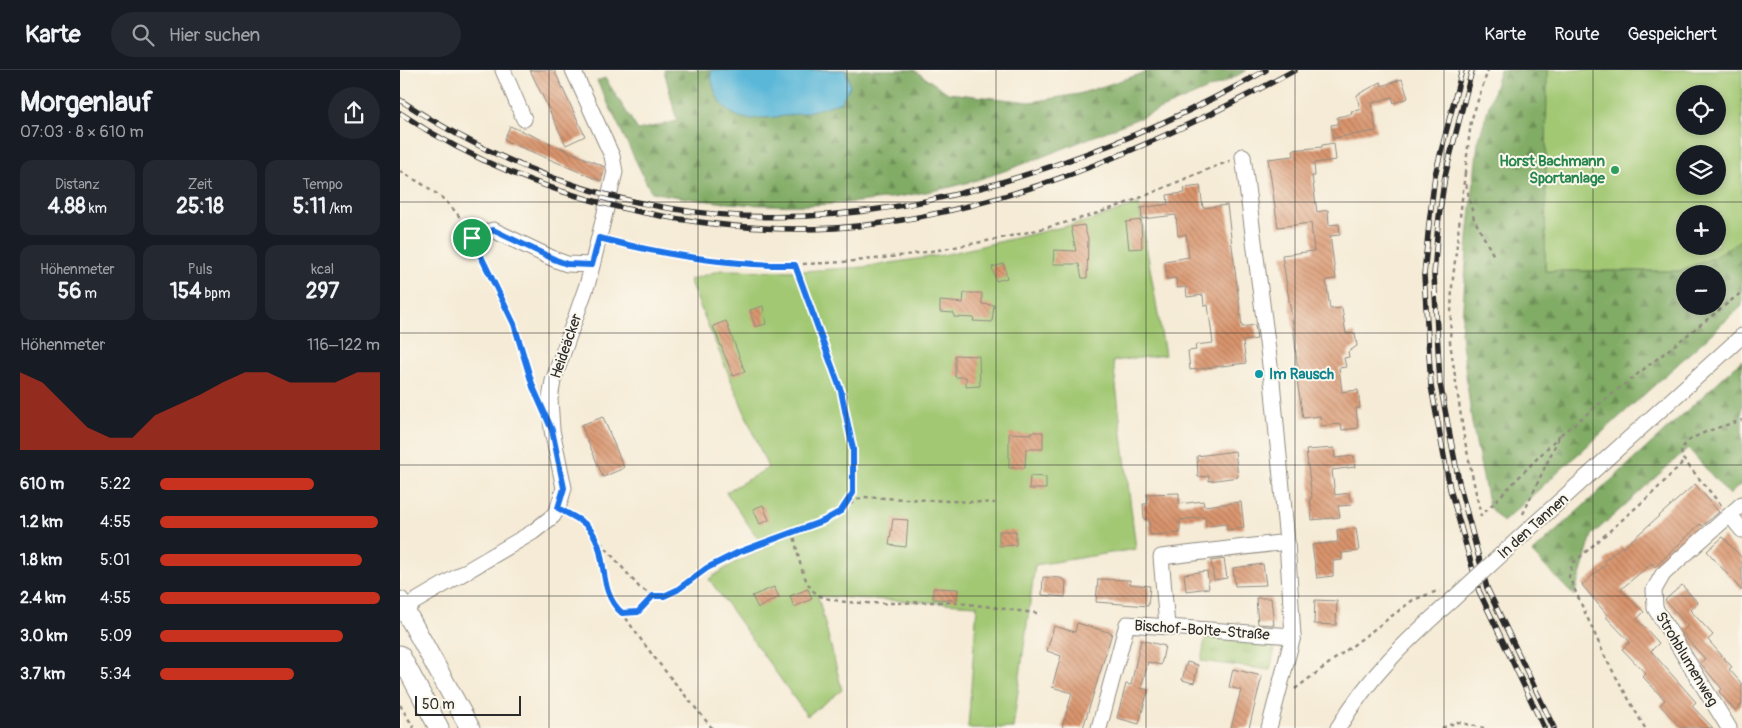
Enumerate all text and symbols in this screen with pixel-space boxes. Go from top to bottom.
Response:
search box [111,12,461,57]
text: Karte [25,20,81,49]
icon: search [129,21,157,49]
text: Hier suchen [169,23,260,47]
text: Karte [1484,23,1526,46]
text: Route [1554,23,1599,46]
text: Gespeichert [1627,23,1717,46]
text: Morgenlauf [20,85,153,120]
map controls [1676,85,1726,315]
button: locate [1676,85,1726,135]
button: share [328,87,380,139]
text: 07:03 · 8 × 610 m [20,122,144,142]
button: layers [1676,145,1726,195]
place label: Horst Bachmann Sportanlage [1499,152,1606,188]
marker: Horst Bachmann Sportanlage [1609,164,1621,176]
text: Distanz [55,176,100,193]
text: Zeit [188,176,212,193]
text: Tempo [303,176,343,193]
text: 4.88 [48,193,86,220]
text: 25:18 [176,193,224,220]
text: 5:11 [293,193,326,220]
text: km [86,200,107,217]
text: /km [326,200,353,217]
button: + [1676,205,1726,255]
pin [451,217,493,259]
icon: arrive [458,224,486,252]
text: Höhenmeter [40,261,115,278]
text: Puls [188,261,212,278]
text: kcal [311,261,334,278]
button: − [1676,265,1726,315]
text: 56 [58,278,81,305]
text: 154 [170,278,201,305]
text: 297 [306,278,339,305]
text: m [81,285,97,302]
text: bpm [201,285,230,302]
street label: Heideäcker [546,310,587,381]
text: Höhenmeter [20,335,105,355]
text: 116–122 m [307,335,380,355]
place label: Im Rausch [1269,365,1334,384]
marker: Im Rausch [1253,368,1265,380]
text: 610 m [20,474,64,494]
text: 5:22 [100,474,131,494]
street label: In den Tannen [1494,490,1573,563]
text: 1.2 km [20,512,63,532]
text: 4:55 [100,512,131,532]
text: 1.8 km [20,550,62,570]
text: 5:01 [100,550,130,570]
text: 2.4 km [20,588,66,608]
text: 4:55 [100,588,131,608]
street label: Strohblumenweg [1651,609,1722,710]
street label: Bischof-Bolte-Straße [1134,616,1271,645]
text: 3.0 km [20,626,68,646]
text: 5:09 [100,626,132,646]
text: 3.7 km [20,664,65,684]
text: 5:34 [100,664,131,684]
scale bar [415,693,521,716]
text: 50 m [422,696,455,713]

